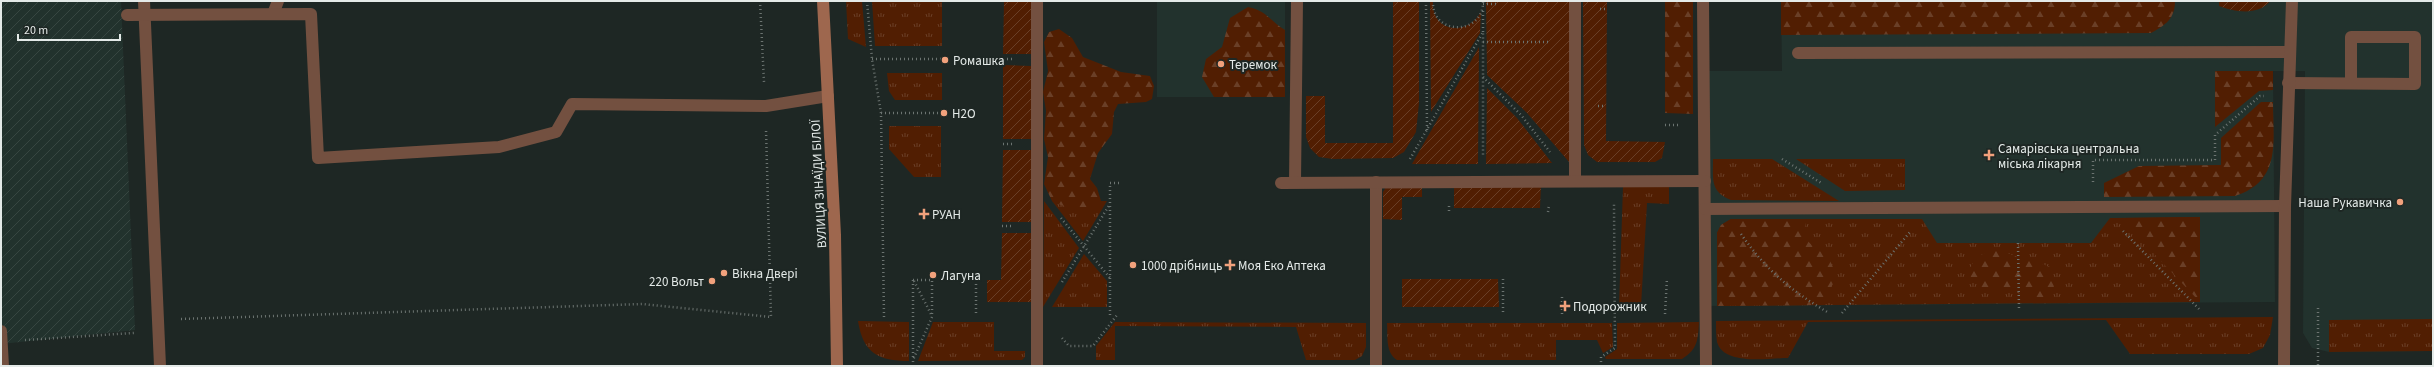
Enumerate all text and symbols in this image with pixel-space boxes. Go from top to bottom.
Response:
scale bar [18,16,120,42]
text: 20 m [24,22,48,39]
place label: Ромашка [953,52,1004,70]
marker: Ромашка [940,55,950,65]
place label: Теремок [1229,56,1277,74]
marker: Теремок [1216,59,1226,69]
place label: H2O [952,105,976,123]
marker: H2O [939,108,949,118]
street label: ВУЛИЦЯ ЗІНАЇДИ БІЛОЇ [807,119,831,249]
place label: Самарівська центральна міська лікарня [1998,140,2139,173]
marker: Самарівська центральна міська лікарня [1983,149,1995,161]
place label: Наша Рукавичка [2298,194,2392,212]
marker: Наша Рукавичка [2395,197,2405,207]
place label: РУАН [932,206,961,224]
marker: РУАН [919,209,929,219]
place label: 1000 дрібниць [1141,257,1222,275]
place label: Моя Еко Аптека [1238,257,1326,275]
marker: 1000 дрібниць [1128,260,1138,270]
marker: Моя Еко Аптека [1225,260,1235,270]
place label: Вікна Двері [732,265,798,283]
place label: Лагуна [941,267,981,285]
marker: Вікна Двері [719,268,729,278]
marker: Лагуна [928,270,938,280]
place label: 220 Вольт [649,273,704,291]
marker: 220 Вольт [707,276,717,286]
place label: Подорожник [1573,298,1647,316]
marker: Подорожник [1560,301,1570,311]

